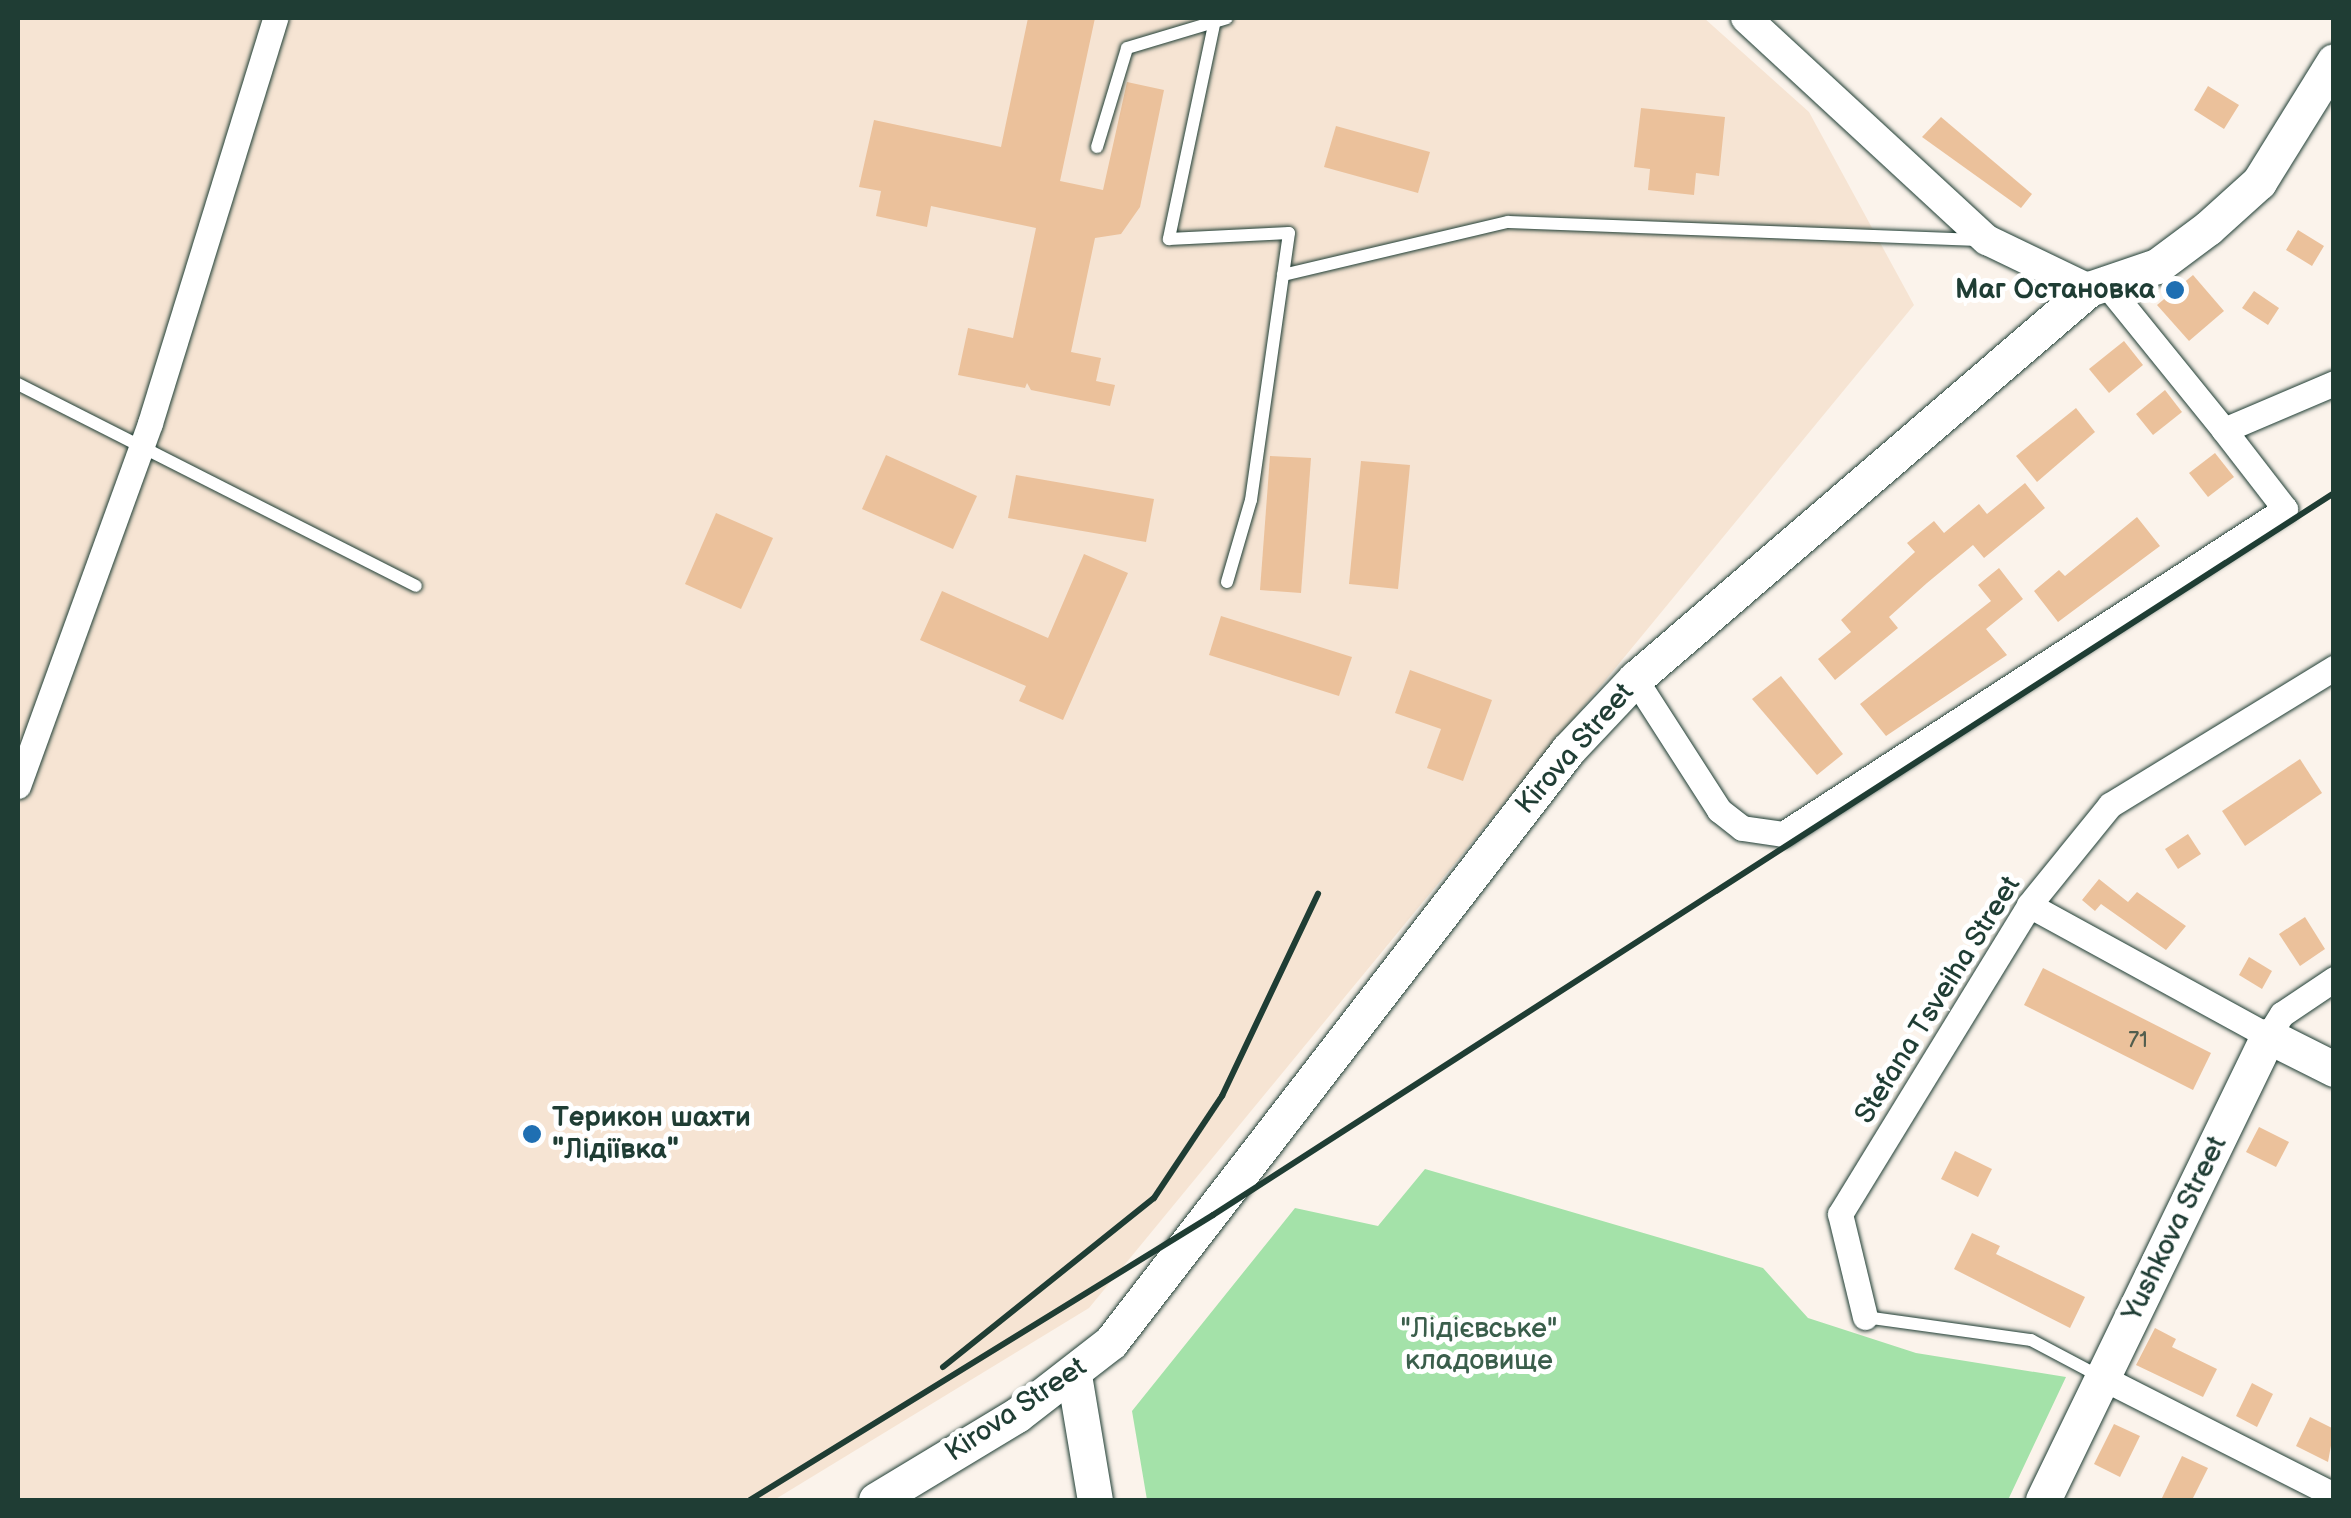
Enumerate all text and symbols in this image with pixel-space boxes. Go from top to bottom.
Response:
place label: Маг Остановка [1955,273,2155,307]
marker: Маг Остановка [2164,279,2186,301]
street label: Kirova Street [1509,676,1641,822]
street label: Stefana Tsveiha Street [1848,870,2028,1130]
house number: 71 [2128,1028,2148,1054]
place label: Терикон шахти "Лідіївка" [552,1101,751,1167]
marker: Терикон шахти "Лідіївка" [521,1123,543,1145]
street label: Yushkova Street [2116,1131,2234,1327]
park label: "Лідієвське" кладовище [1401,1312,1557,1378]
street label: Kirova Street [939,1350,1093,1470]

